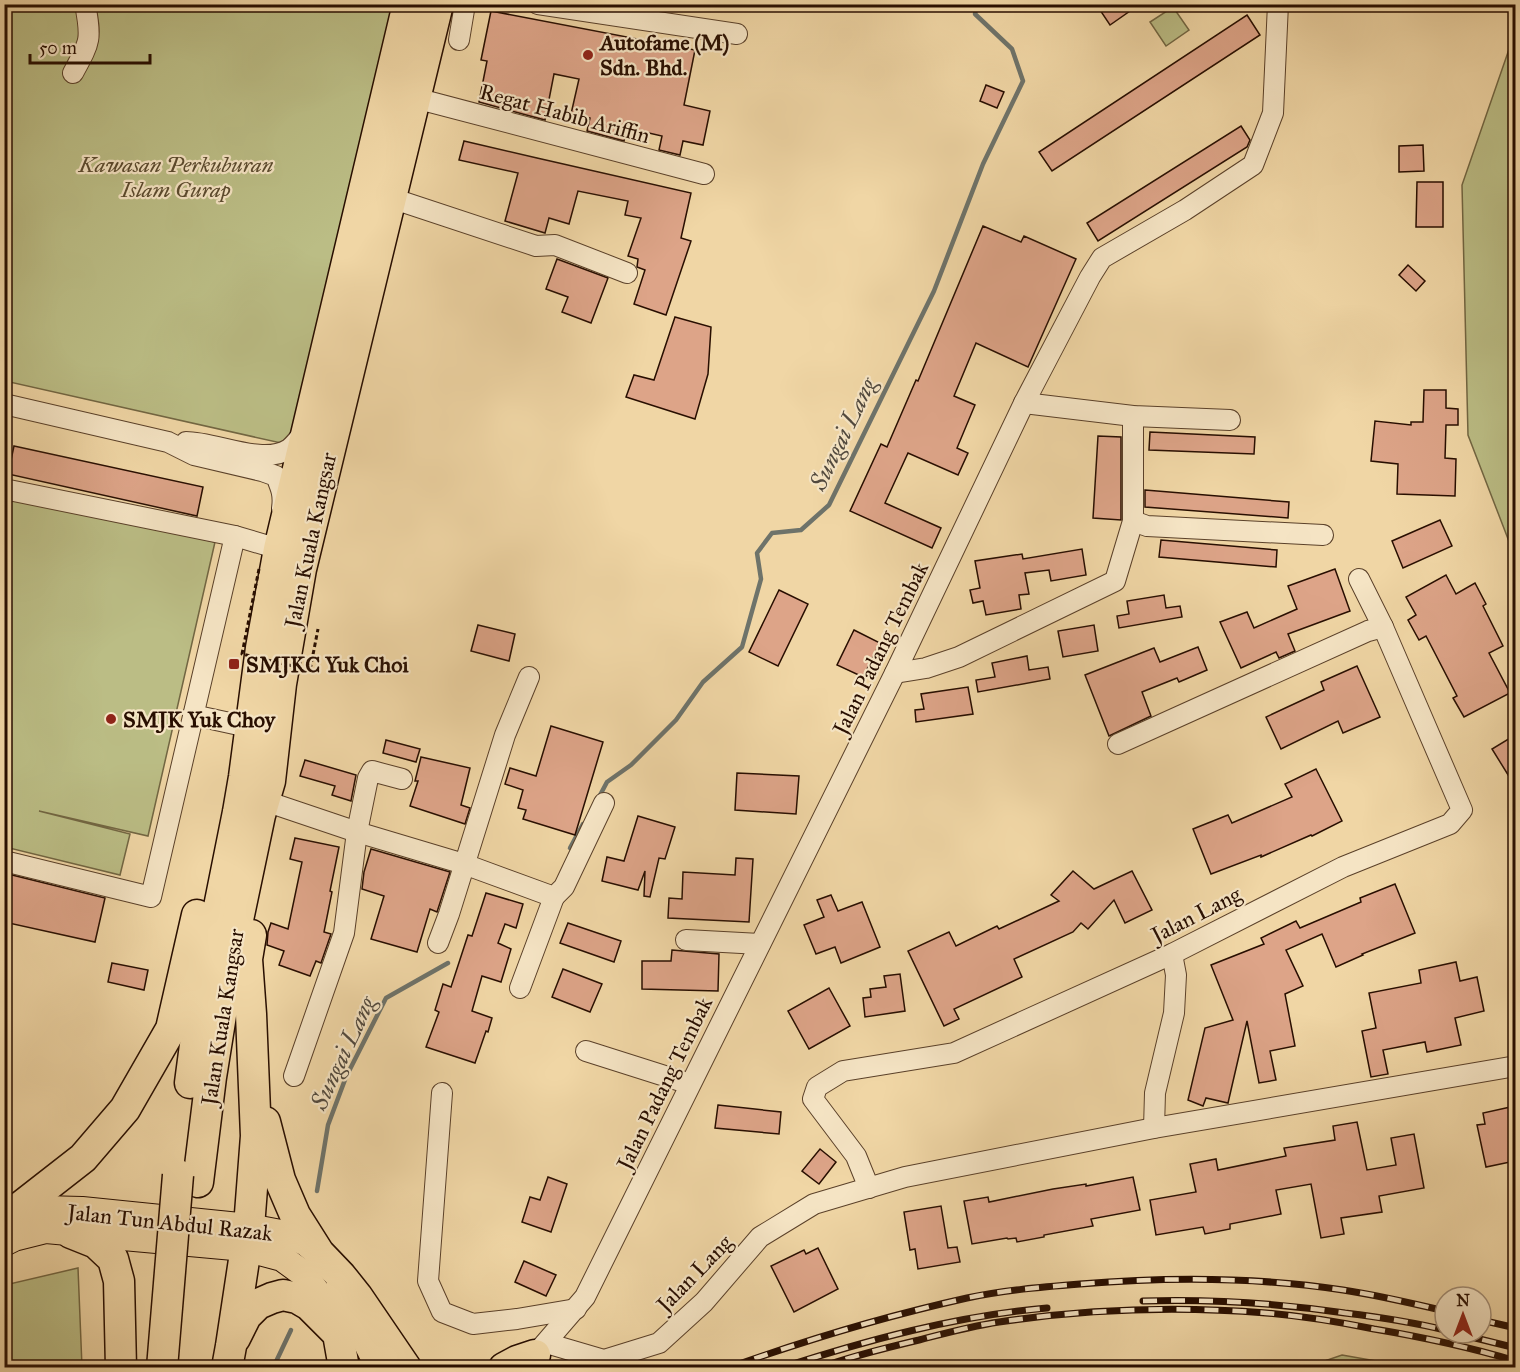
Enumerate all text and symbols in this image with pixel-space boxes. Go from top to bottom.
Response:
scale bar [30,27,150,65]
place label: Autofame (M) Sdn. Bhd. [598,29,729,81]
text: 50 m [39,37,77,59]
marker: Autofame (M) Sdn. Bhd. [581,48,595,62]
street label: Regat Habib Ariffin [477,78,653,149]
park label: Kawasan Perkuburan Islam Gurap [78,151,274,203]
water label: Sungai Lang [802,371,884,496]
street label: Jalan Kuala Kangsar [278,449,342,632]
street label: Jalan Padang Tembak [826,557,934,741]
place label: SMJKC Yuk Choi [246,651,409,679]
marker: SMJKC Yuk Choi [227,657,241,671]
place label: SMJK Yuk Choy [123,706,277,734]
marker: SMJK Yuk Choy [104,712,118,726]
street label: Jalan Lang [1145,880,1246,949]
street label: Jalan Kuala Kangsar [195,926,250,1109]
water label: Sungai Lang [303,990,383,1115]
street label: Jalan Padang Tembak [610,992,718,1176]
street label: Jalan Tun Abdul Razak [64,1198,275,1247]
street label: Jalan Lang [649,1228,738,1319]
north arrow [1433,1285,1493,1345]
text: N [1456,1291,1470,1310]

